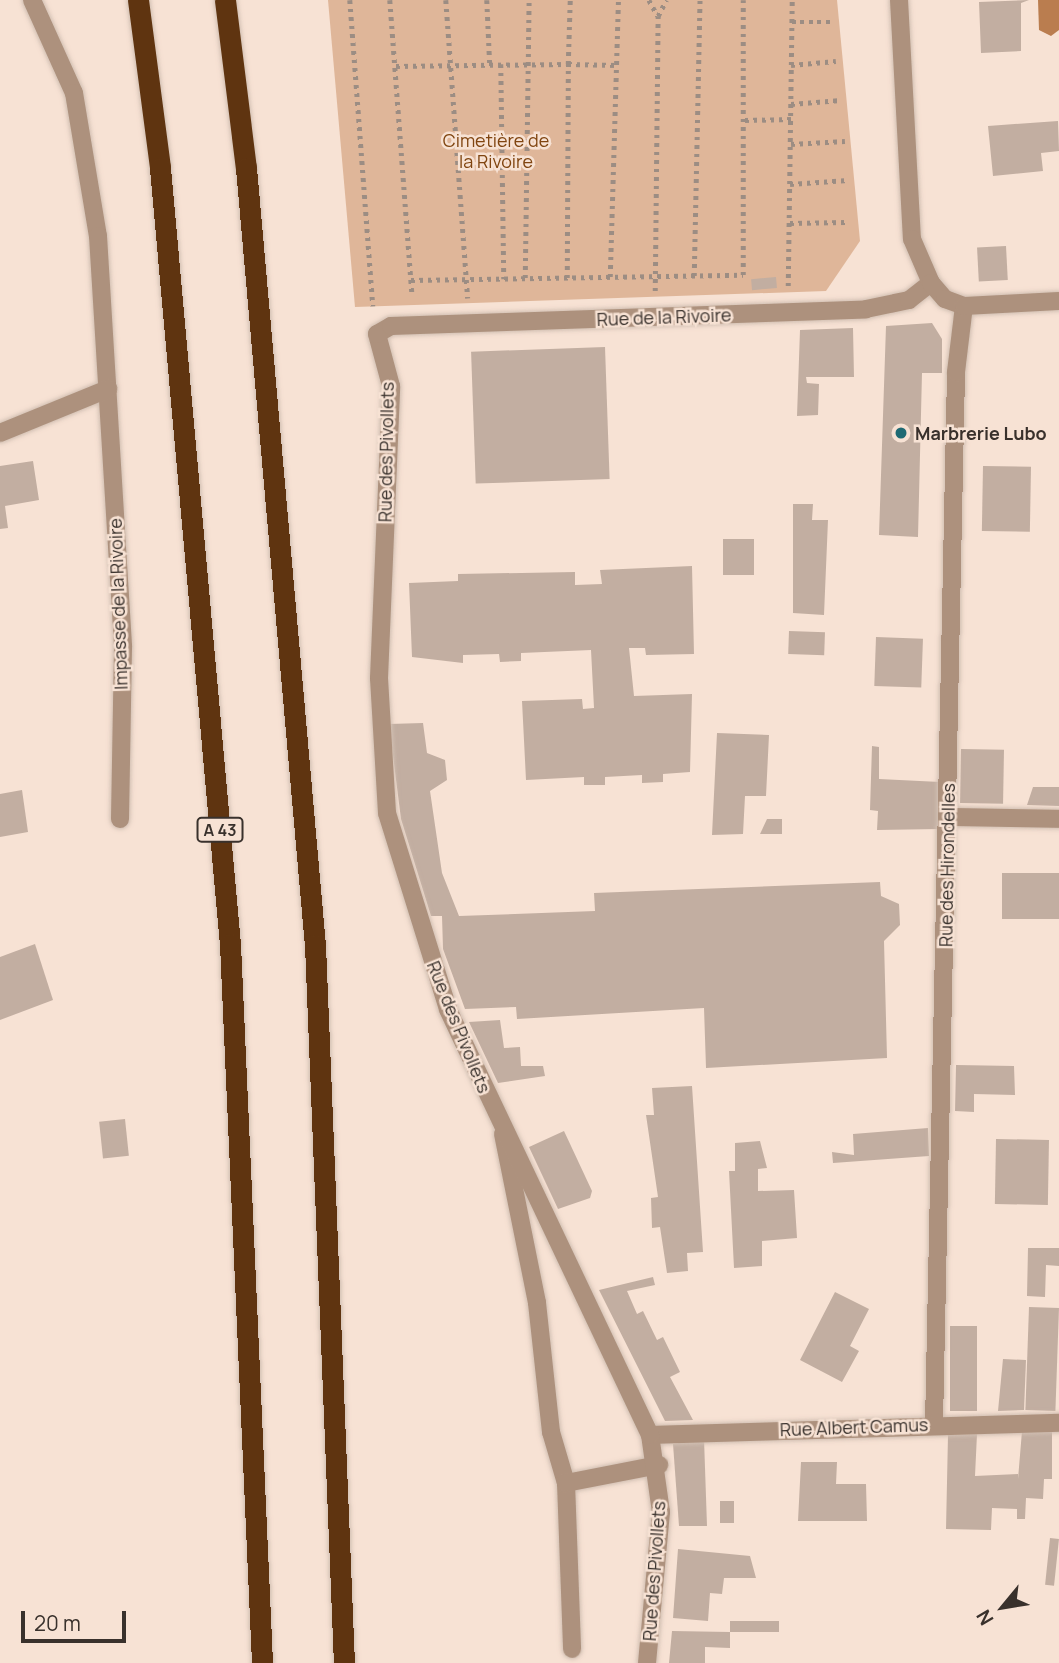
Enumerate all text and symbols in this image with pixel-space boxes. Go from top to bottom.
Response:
park label: Cimetière de la Rivoire [443,130,549,172]
street label: Rue de la Rivoire [596,304,732,330]
street label: Rue des Pivollets [374,382,398,522]
place label: Marbrerie Lubo [915,422,1047,444]
marker: Marbrerie Lubo [893,425,909,441]
street label: Impasse de la Rivoire [104,518,132,690]
street label: Rue des Hirondelles [935,783,959,947]
road number: A 43 [196,818,244,842]
street label: Rue des Pivollets [423,958,495,1096]
street label: Rue Albert Camus [779,1414,929,1440]
street label: Rue des Pivollets [638,1500,670,1642]
north arrow [968,1572,1038,1642]
scale bar [24,1596,130,1640]
text: N [970,1605,999,1630]
text: 20 m [34,1609,81,1637]

